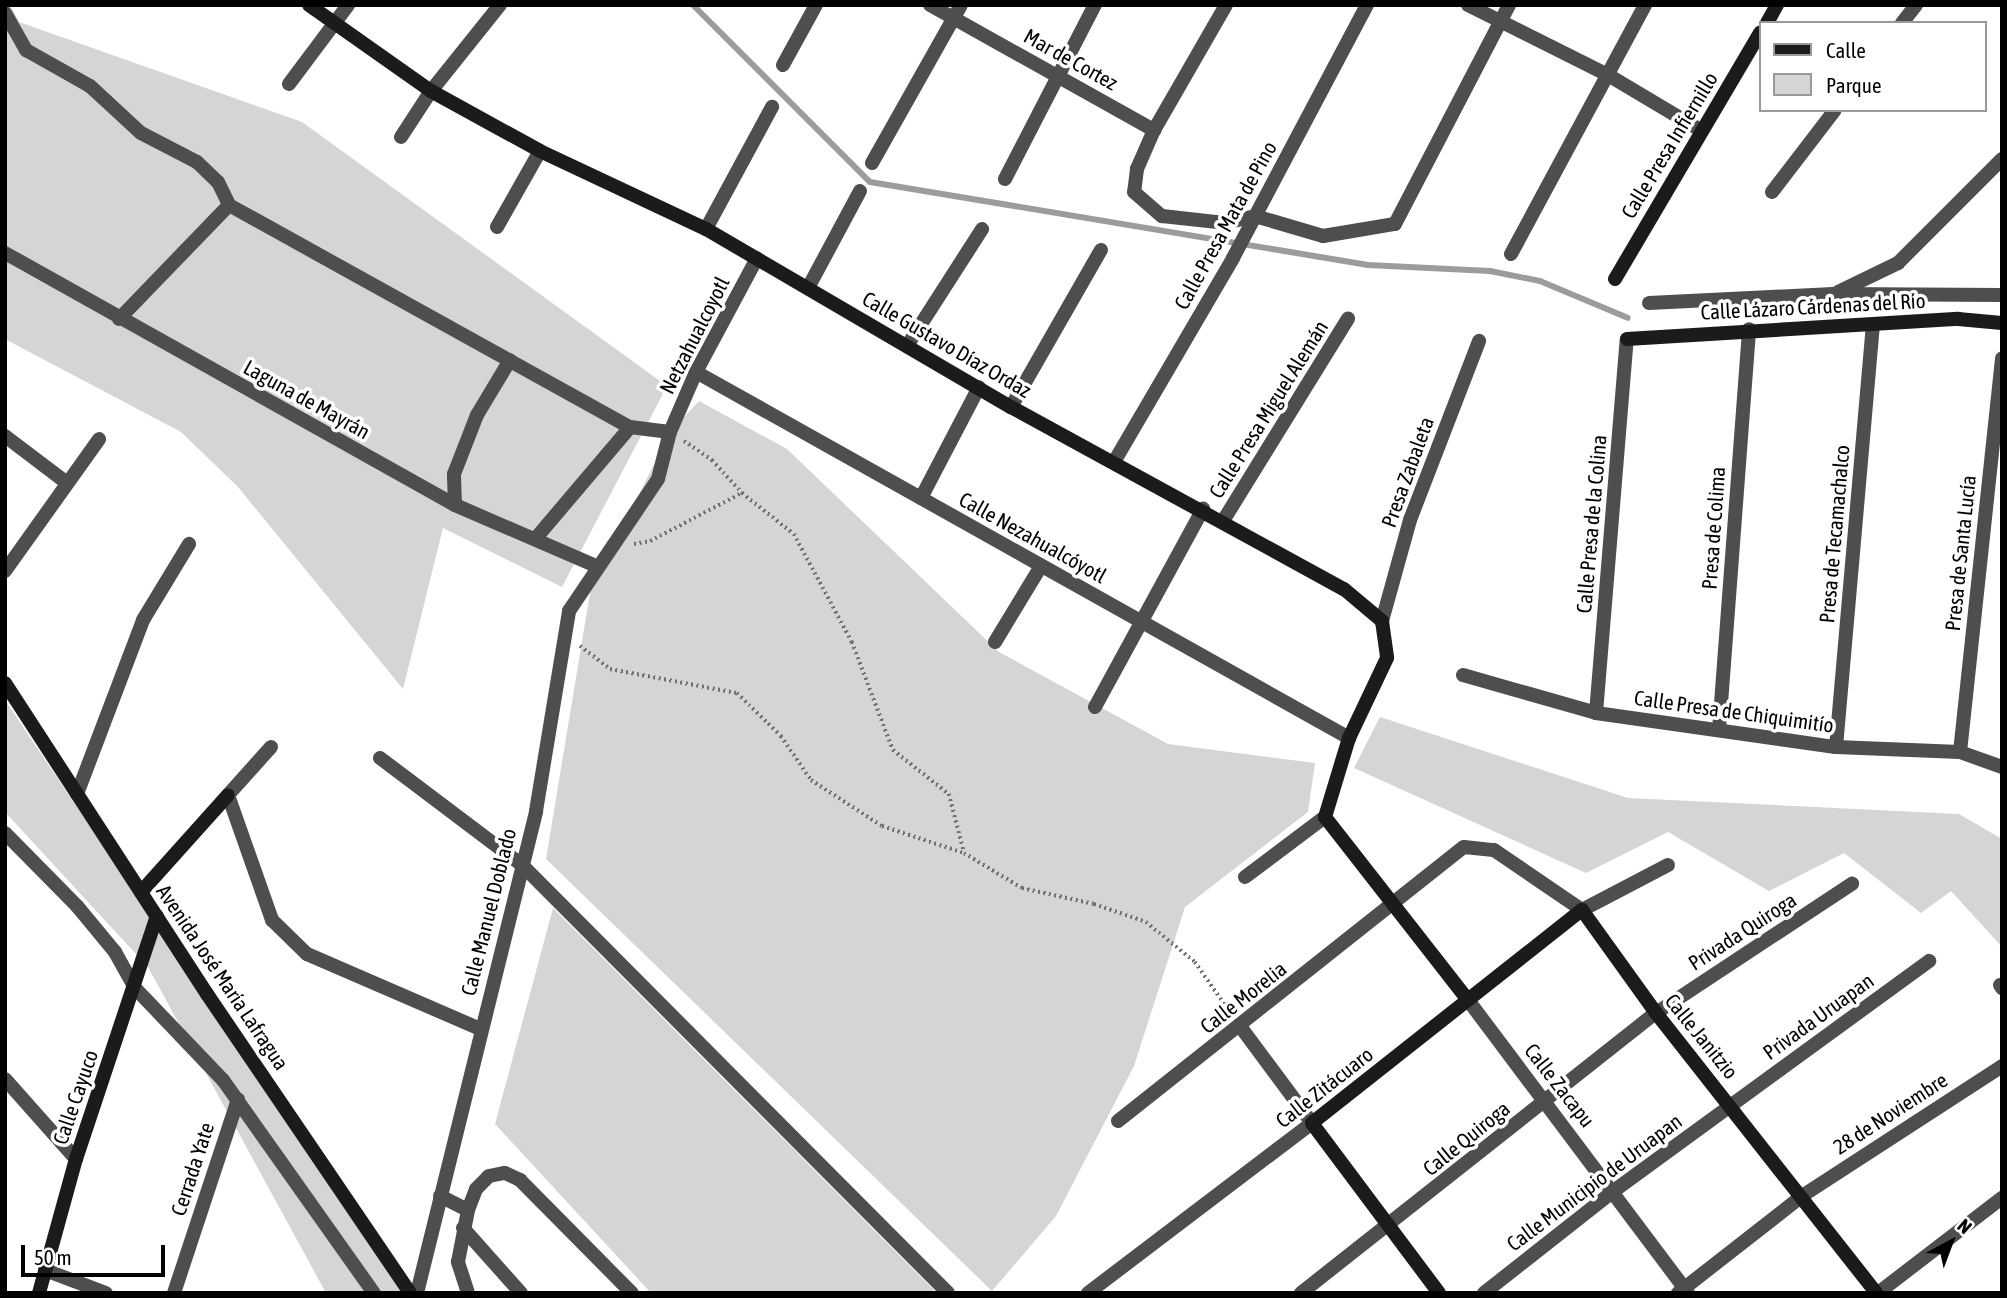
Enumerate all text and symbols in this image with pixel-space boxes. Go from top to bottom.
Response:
legend [1758,21,1986,112]
street label: Mar de Cortez [1020,23,1122,95]
text: Calle [1826,38,1866,62]
street label: Calle Presa Infiernillo [1615,67,1723,223]
text: Parque [1826,73,1881,97]
street label: Calle Presa Mata de Pino [1168,137,1282,313]
street label: Netzahualcoyotl [654,272,734,398]
street label: Calle Gustavo Díaz Ordaz [858,285,1036,403]
street label: Calle Lázaro Cárdenas del Río [1700,288,1926,324]
street label: Calle Presa Miguel Alemán [1203,315,1333,503]
street label: Laguna de Mayrán [239,354,375,444]
street label: Presa Zabaleta [1375,413,1439,531]
street label: Calle Presa de la Colina [1571,434,1611,614]
street label: Presa de Tecamachalco [1814,444,1854,624]
street label: Presa de Colima [1696,466,1730,590]
street label: Presa de Santa Lucía [1939,474,1981,632]
street label: Calle Nezahualcóyotl [955,486,1111,588]
street label: Calle Presa de Chiquimitío [1633,685,1835,737]
street label: Calle Manuel Doblado [455,826,521,998]
street label: Avenida José María Lafragua [152,880,294,1074]
street label: Privada Quiroga [1683,887,1801,975]
street label: Calle Morelia [1195,956,1291,1038]
street label: Privada Uruapan [1758,967,1878,1065]
street label: Calle Janitzio [1660,988,1744,1084]
street label: Calle Zacapu [1519,1038,1601,1132]
street label: Calle Zitácuaro [1270,1041,1378,1133]
street label: Calle Cayuco [47,1046,103,1148]
street label: 28 de Noviembre [1828,1067,1952,1159]
street label: Calle Quiroga [1418,1095,1514,1181]
street label: Calle Municipio de Uruapan [1501,1108,1687,1256]
street label: Cerrada Yate [165,1119,219,1219]
north arrow [1916,1207,1986,1277]
text: N [1953,1214,1976,1238]
scale bar [24,1232,168,1276]
text: 50 m [34,1245,72,1269]

